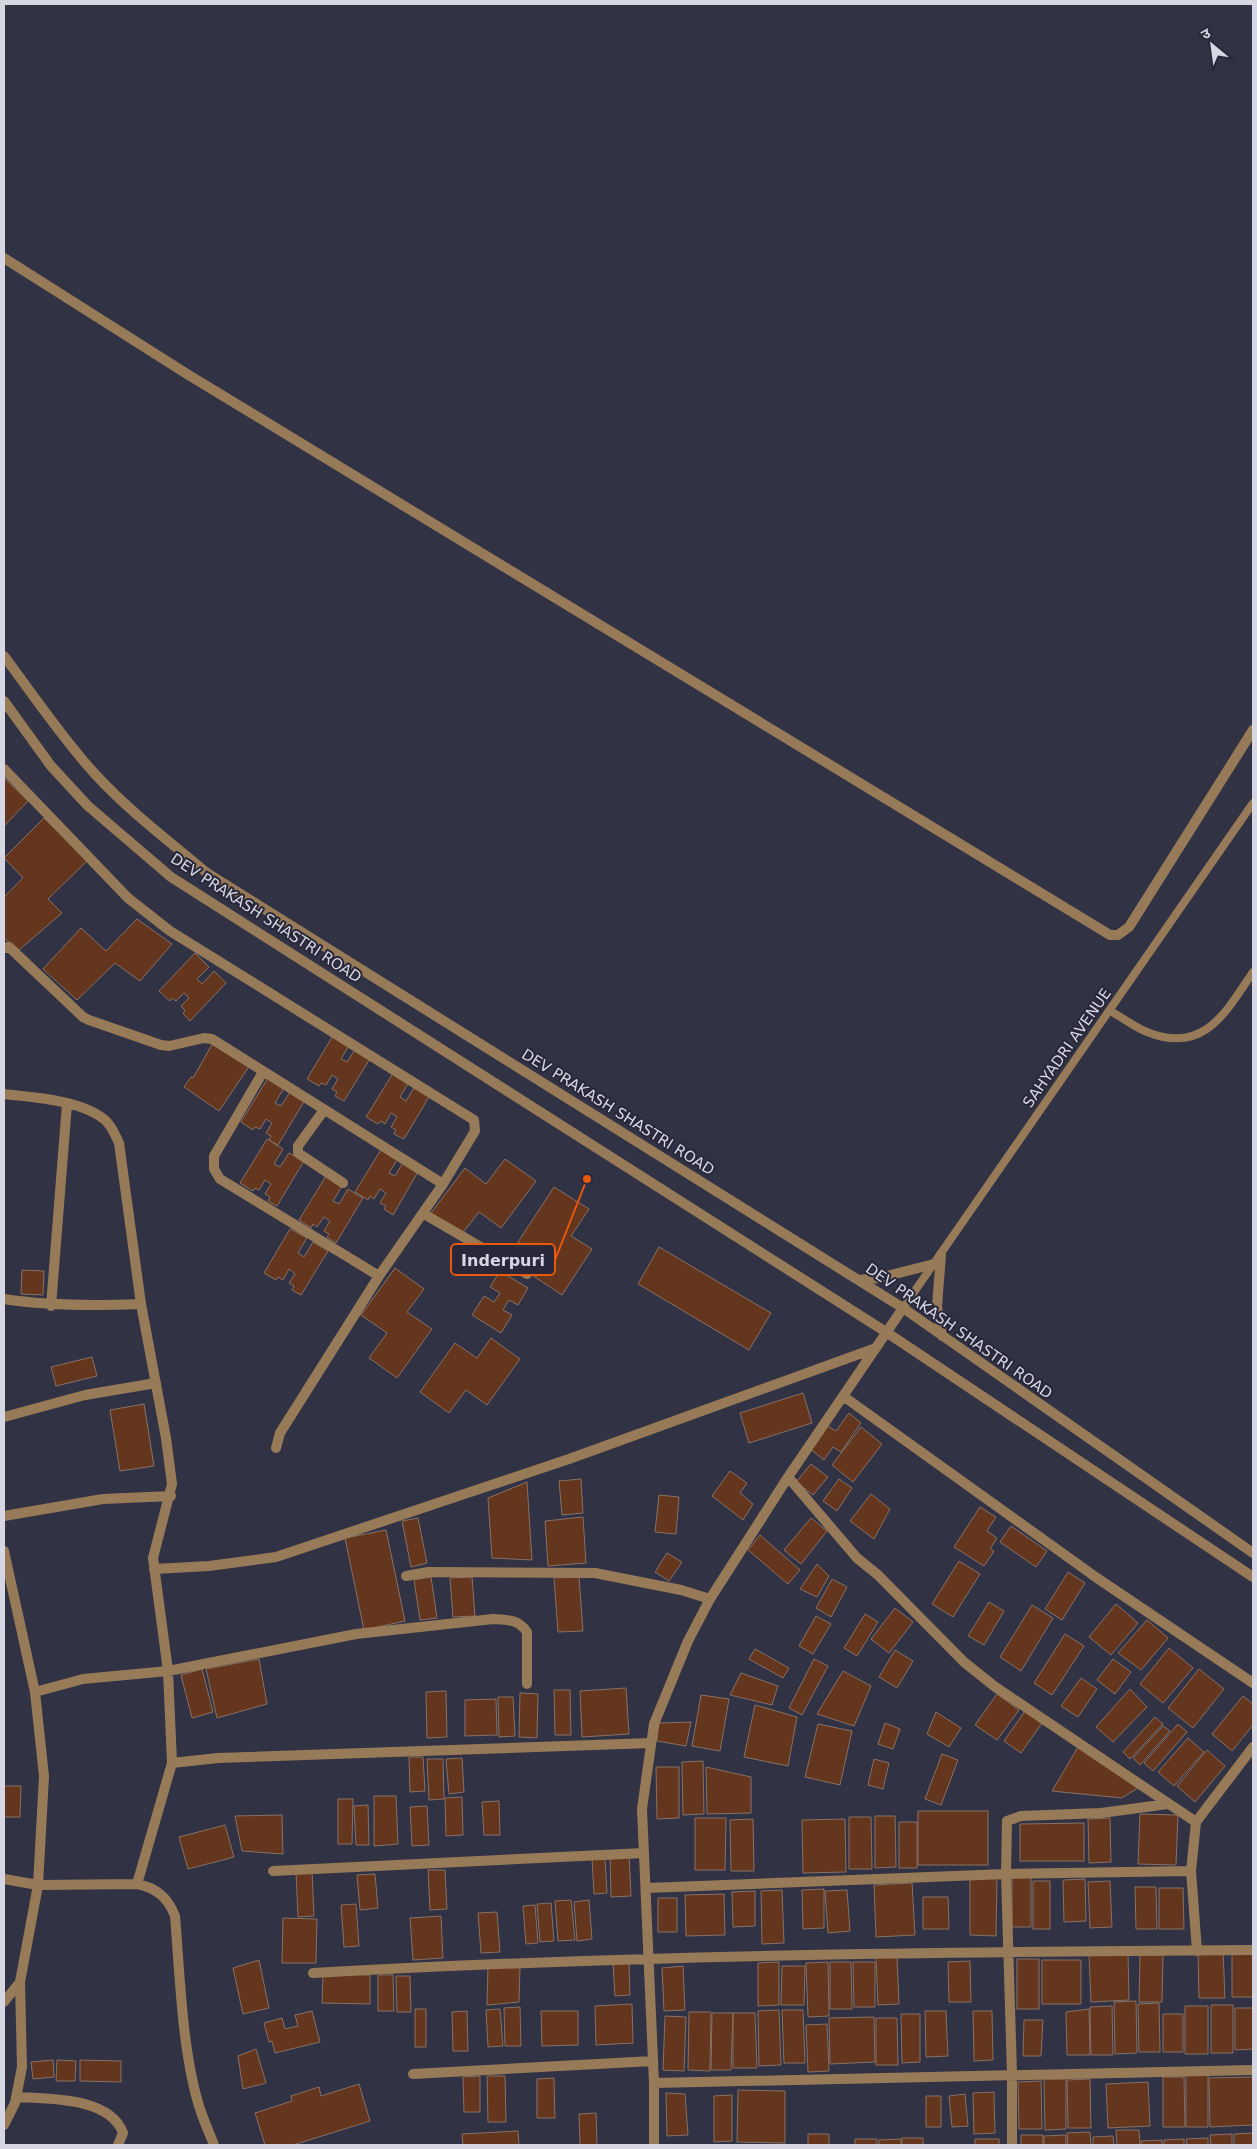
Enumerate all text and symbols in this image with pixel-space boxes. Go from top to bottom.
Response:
north arrow [1187,20,1237,70]
text: उ [1198,24,1214,43]
street label: DEV PRAKASH SHASTRI ROAD [167,850,365,986]
street label: SAHYADRI AVENUE [1019,985,1115,1111]
street label: DEV PRAKASH SHASTRI ROAD [518,1045,718,1179]
callout: Inderpuri [451,1244,555,1275]
text: Inderpuri [461,1251,545,1270]
street label: DEV PRAKASH SHASTRI ROAD [862,1259,1056,1403]

